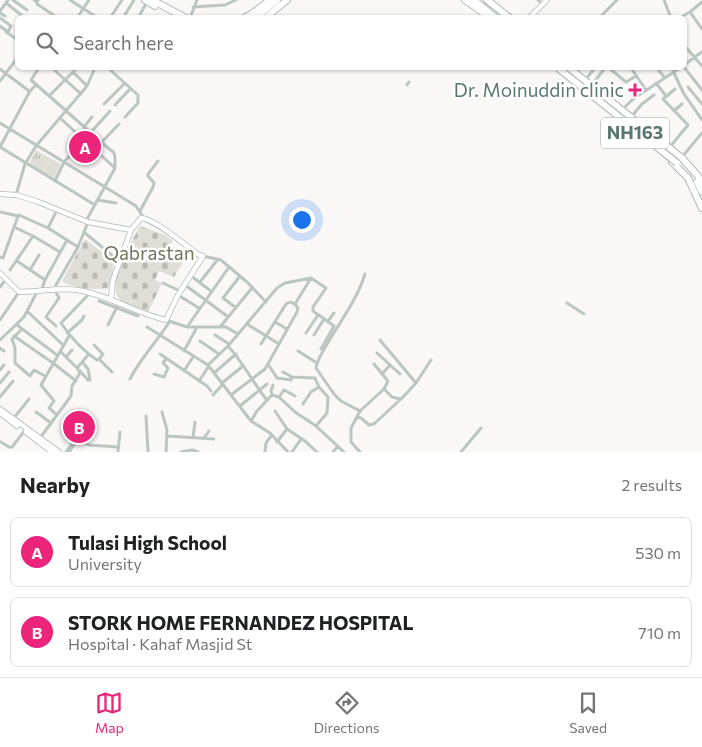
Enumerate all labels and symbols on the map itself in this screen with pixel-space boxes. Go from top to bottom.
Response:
place label: Dr. Moinuddin clinic [454,78,624,101]
marker: Dr. Moinuddin clinic [628,83,642,97]
road number: NH163 [601,118,669,148]
pin: A [69,128,101,166]
your location [289,207,315,233]
park label: Qabrastan [103,241,195,264]
pin: B [63,408,95,446]

